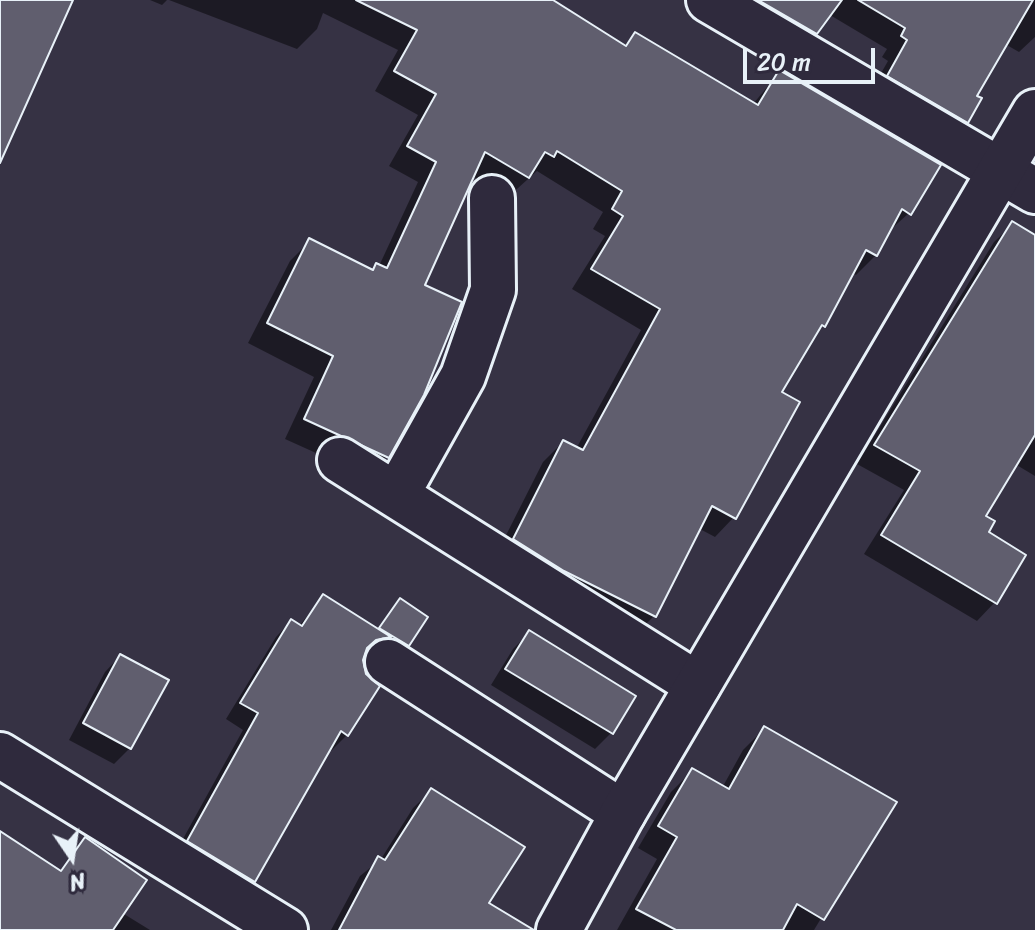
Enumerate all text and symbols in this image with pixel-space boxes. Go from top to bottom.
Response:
scale bar [747,32,879,82]
text: 20 m [757,41,811,83]
north arrow [32,818,112,898]
text: N [66,861,89,903]

